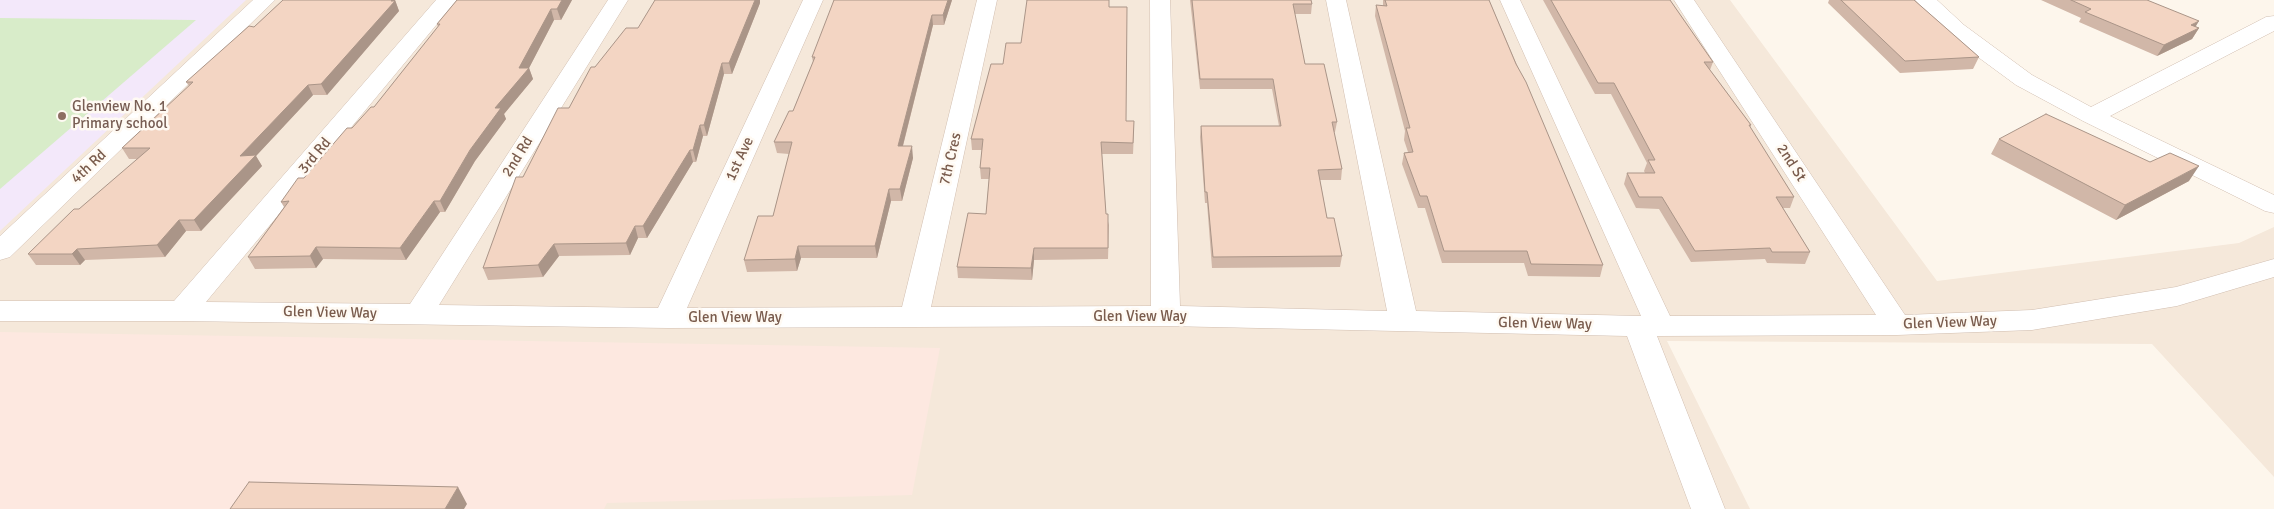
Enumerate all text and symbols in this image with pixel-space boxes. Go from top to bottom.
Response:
place label: Glenview No. 1 Primary school [72,98,168,133]
marker: Glenview No. 1 Primary school [56,110,68,122]
street label: 7th Cres [936,131,966,187]
street label: 2nd Rd [499,133,537,181]
street label: 3rd Rd [295,134,335,178]
street label: 1st Ave [722,134,758,184]
street label: 2nd St [1772,141,1810,185]
street label: 4th Rd [68,146,110,188]
street label: Glen View Way [283,303,377,323]
street label: Glen View Way [1093,308,1187,326]
street label: Glen View Way [688,309,782,327]
street label: Glen View Way [1903,312,1997,334]
street label: Glen View Way [1498,314,1592,334]

